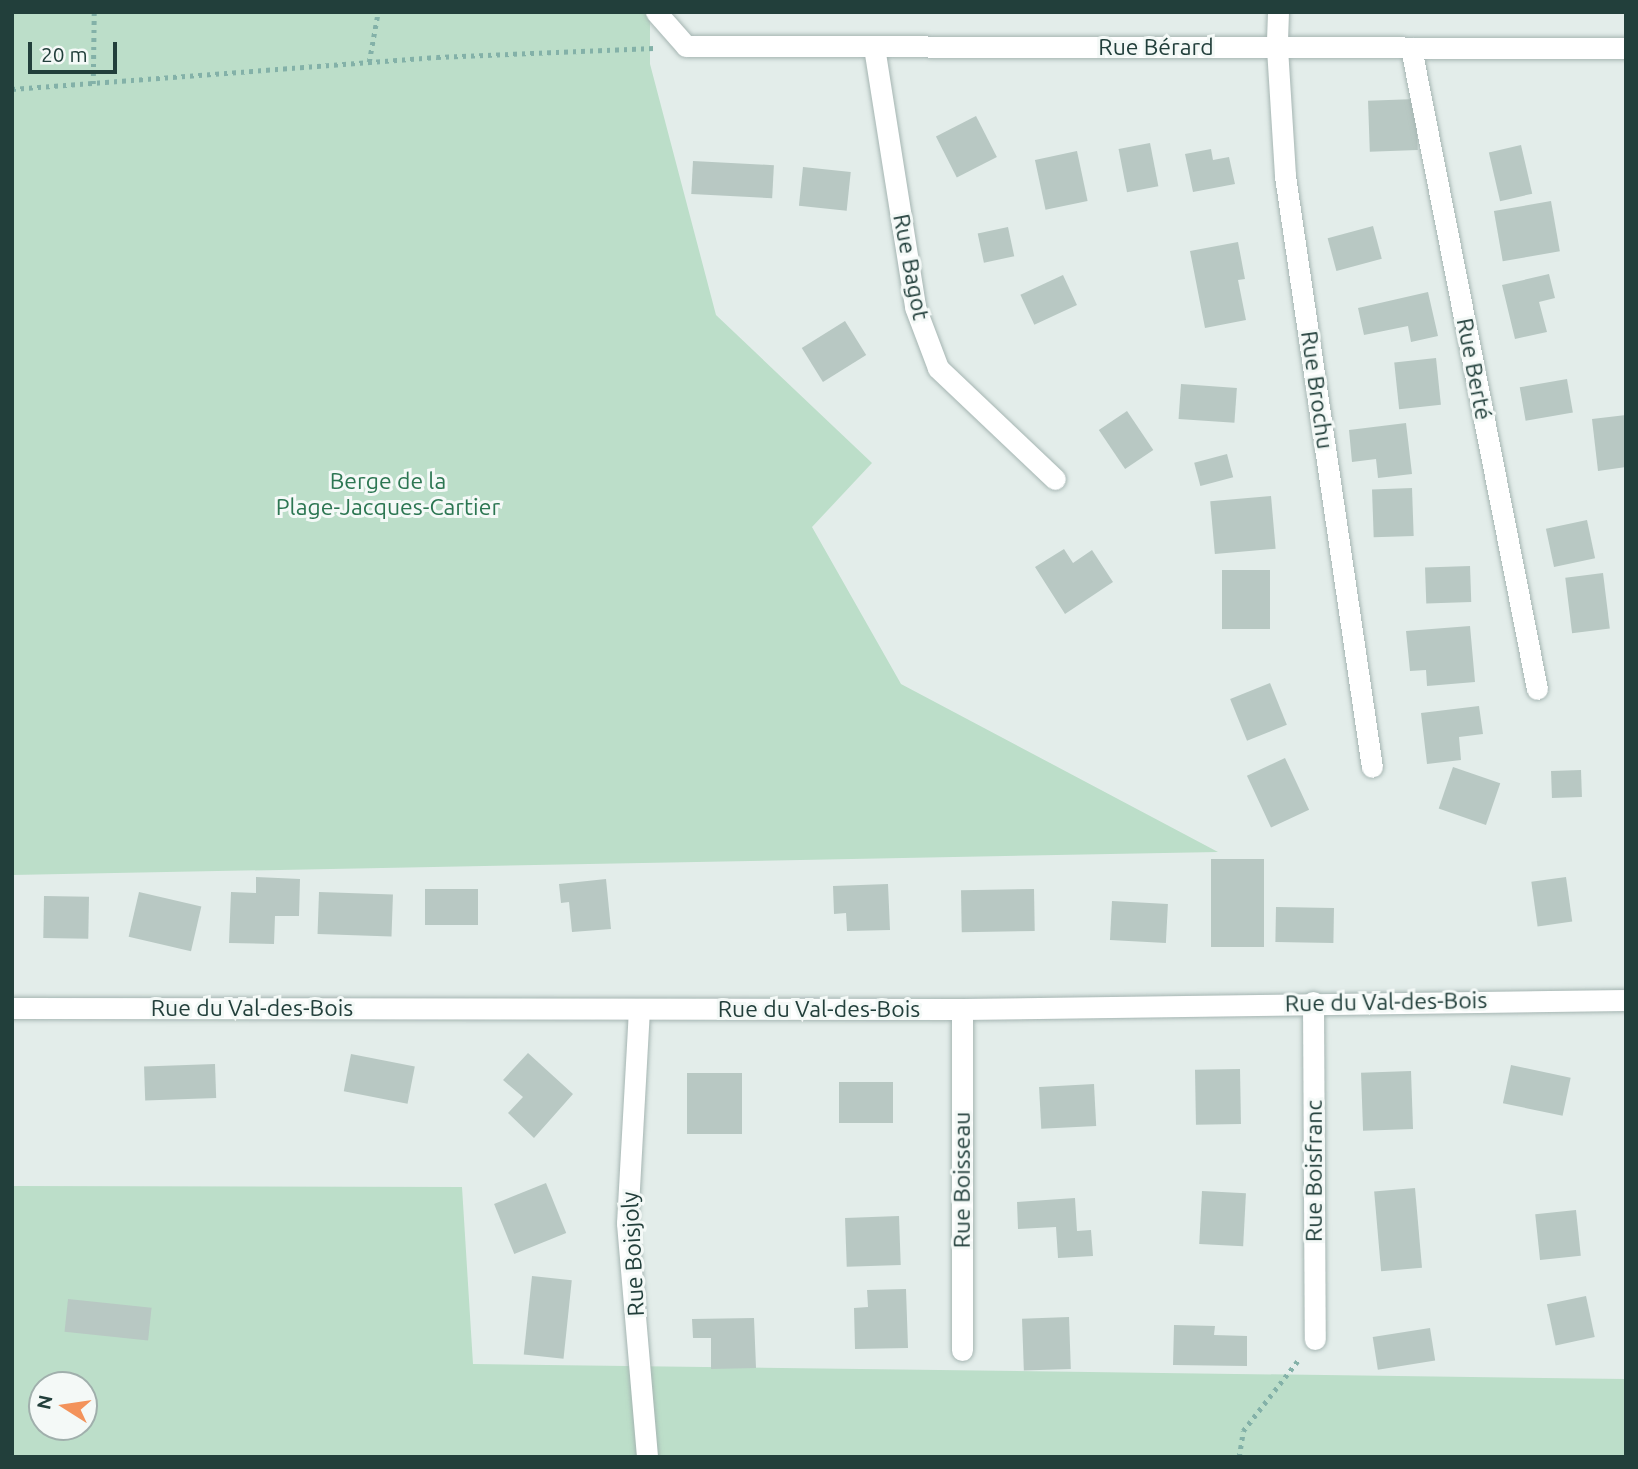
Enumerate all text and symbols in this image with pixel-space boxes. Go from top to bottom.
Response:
scale bar [32,28,121,72]
street label: Rue Bérard [1098,33,1214,61]
text: 20 m [41,42,88,66]
street label: Rue Bagot [887,212,935,322]
street label: Rue Berté [1451,316,1497,422]
street label: Rue Brochu [1295,329,1339,451]
park label: Berge de la Plage-Jacques-Cartier [276,467,500,521]
street label: Rue du Val-des-Bois [1285,986,1487,1018]
street label: Rue du Val-des-Bois [151,994,353,1022]
street label: Rue du Val-des-Bois [718,995,920,1023]
street label: Rue Boisfranc [1300,1100,1328,1242]
street label: Rue Boisseau [948,1112,976,1248]
street label: Rue Boisjoly [616,1191,650,1317]
north arrow [28,1371,98,1441]
text: N [32,1393,57,1411]

